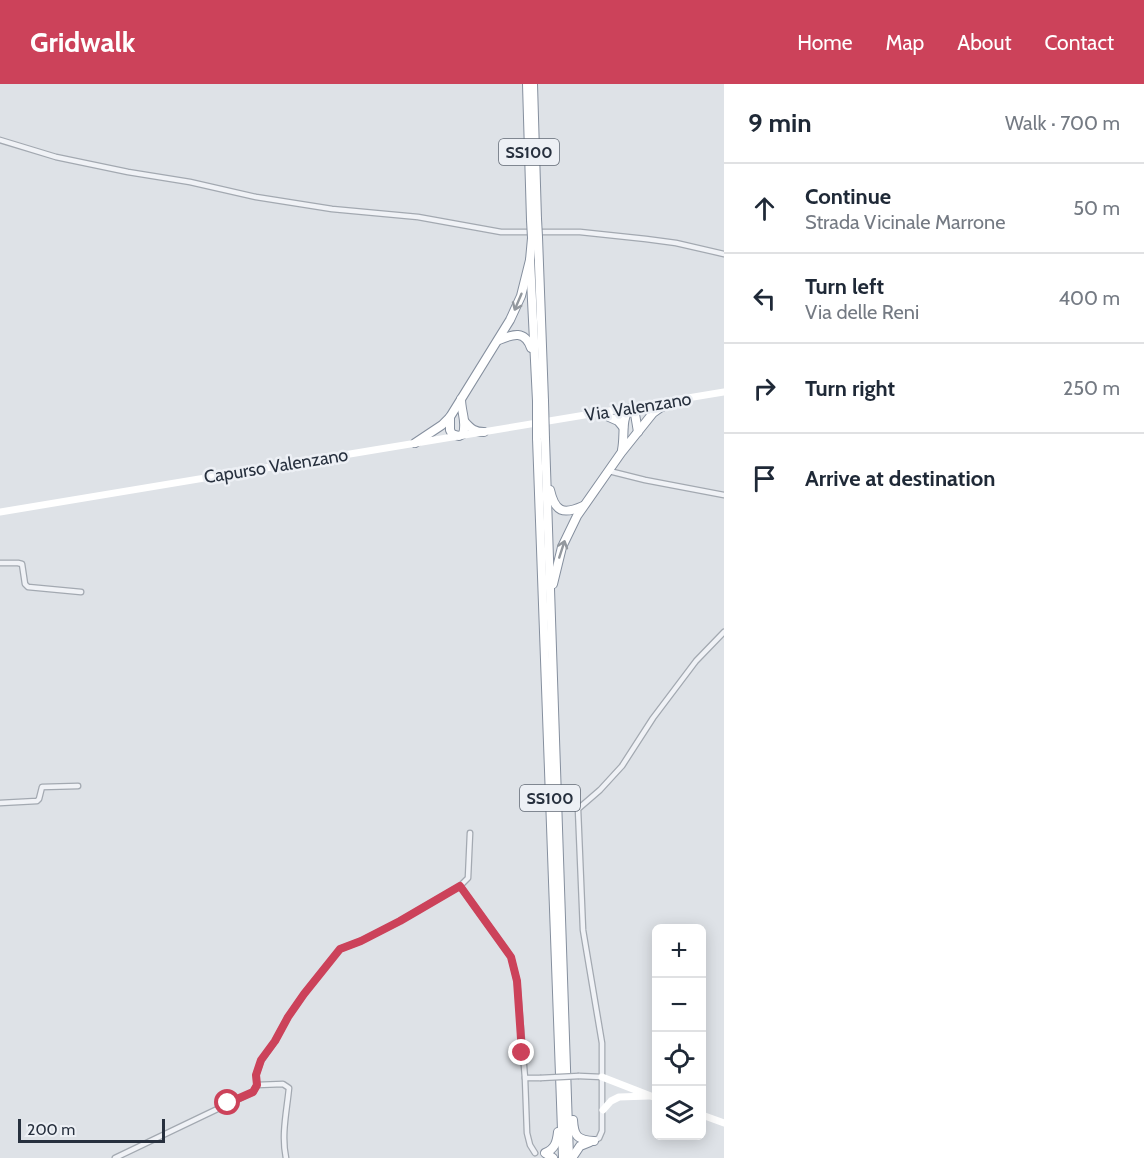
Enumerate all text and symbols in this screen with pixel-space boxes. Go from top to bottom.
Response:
text: Gridwalk [30,25,135,59]
text: Home [797,30,853,55]
text: Map [886,30,924,55]
text: About [957,30,1011,55]
text: Contact [1044,30,1114,55]
text: 9 min [748,107,812,139]
text: Walk · 700 m [1005,111,1120,135]
road number: SS100 [499,139,559,165]
text: Continue [805,183,891,210]
icon: ahead [748,192,781,225]
text: 50 m [1073,196,1120,220]
text: Strada Vicinale Marrone [805,210,1005,234]
text: Turn left [805,273,884,300]
icon: left [748,282,781,315]
text: 400 m [1058,286,1120,310]
one-way arrow [512,292,523,310]
text: Via delle Reni [805,300,919,324]
icon: right [748,372,781,405]
text: Turn right [805,375,895,402]
text: 250 m [1063,376,1120,400]
street label: Via Valenzano [583,388,693,426]
street label: Capurso Valenzano [202,444,350,488]
icon: arrive [748,462,781,495]
text: Arrive at destination [805,465,995,492]
one-way arrow [557,540,568,559]
road number: SS100 [520,785,580,811]
map controls [652,924,706,1140]
button: + [652,924,706,978]
button: − [652,978,706,1032]
button: locate [652,1032,706,1086]
route end [508,1039,534,1065]
button: layers [652,1086,706,1140]
route start [214,1089,240,1115]
scale bar [18,1116,165,1144]
text: 200 m [27,1120,75,1139]

